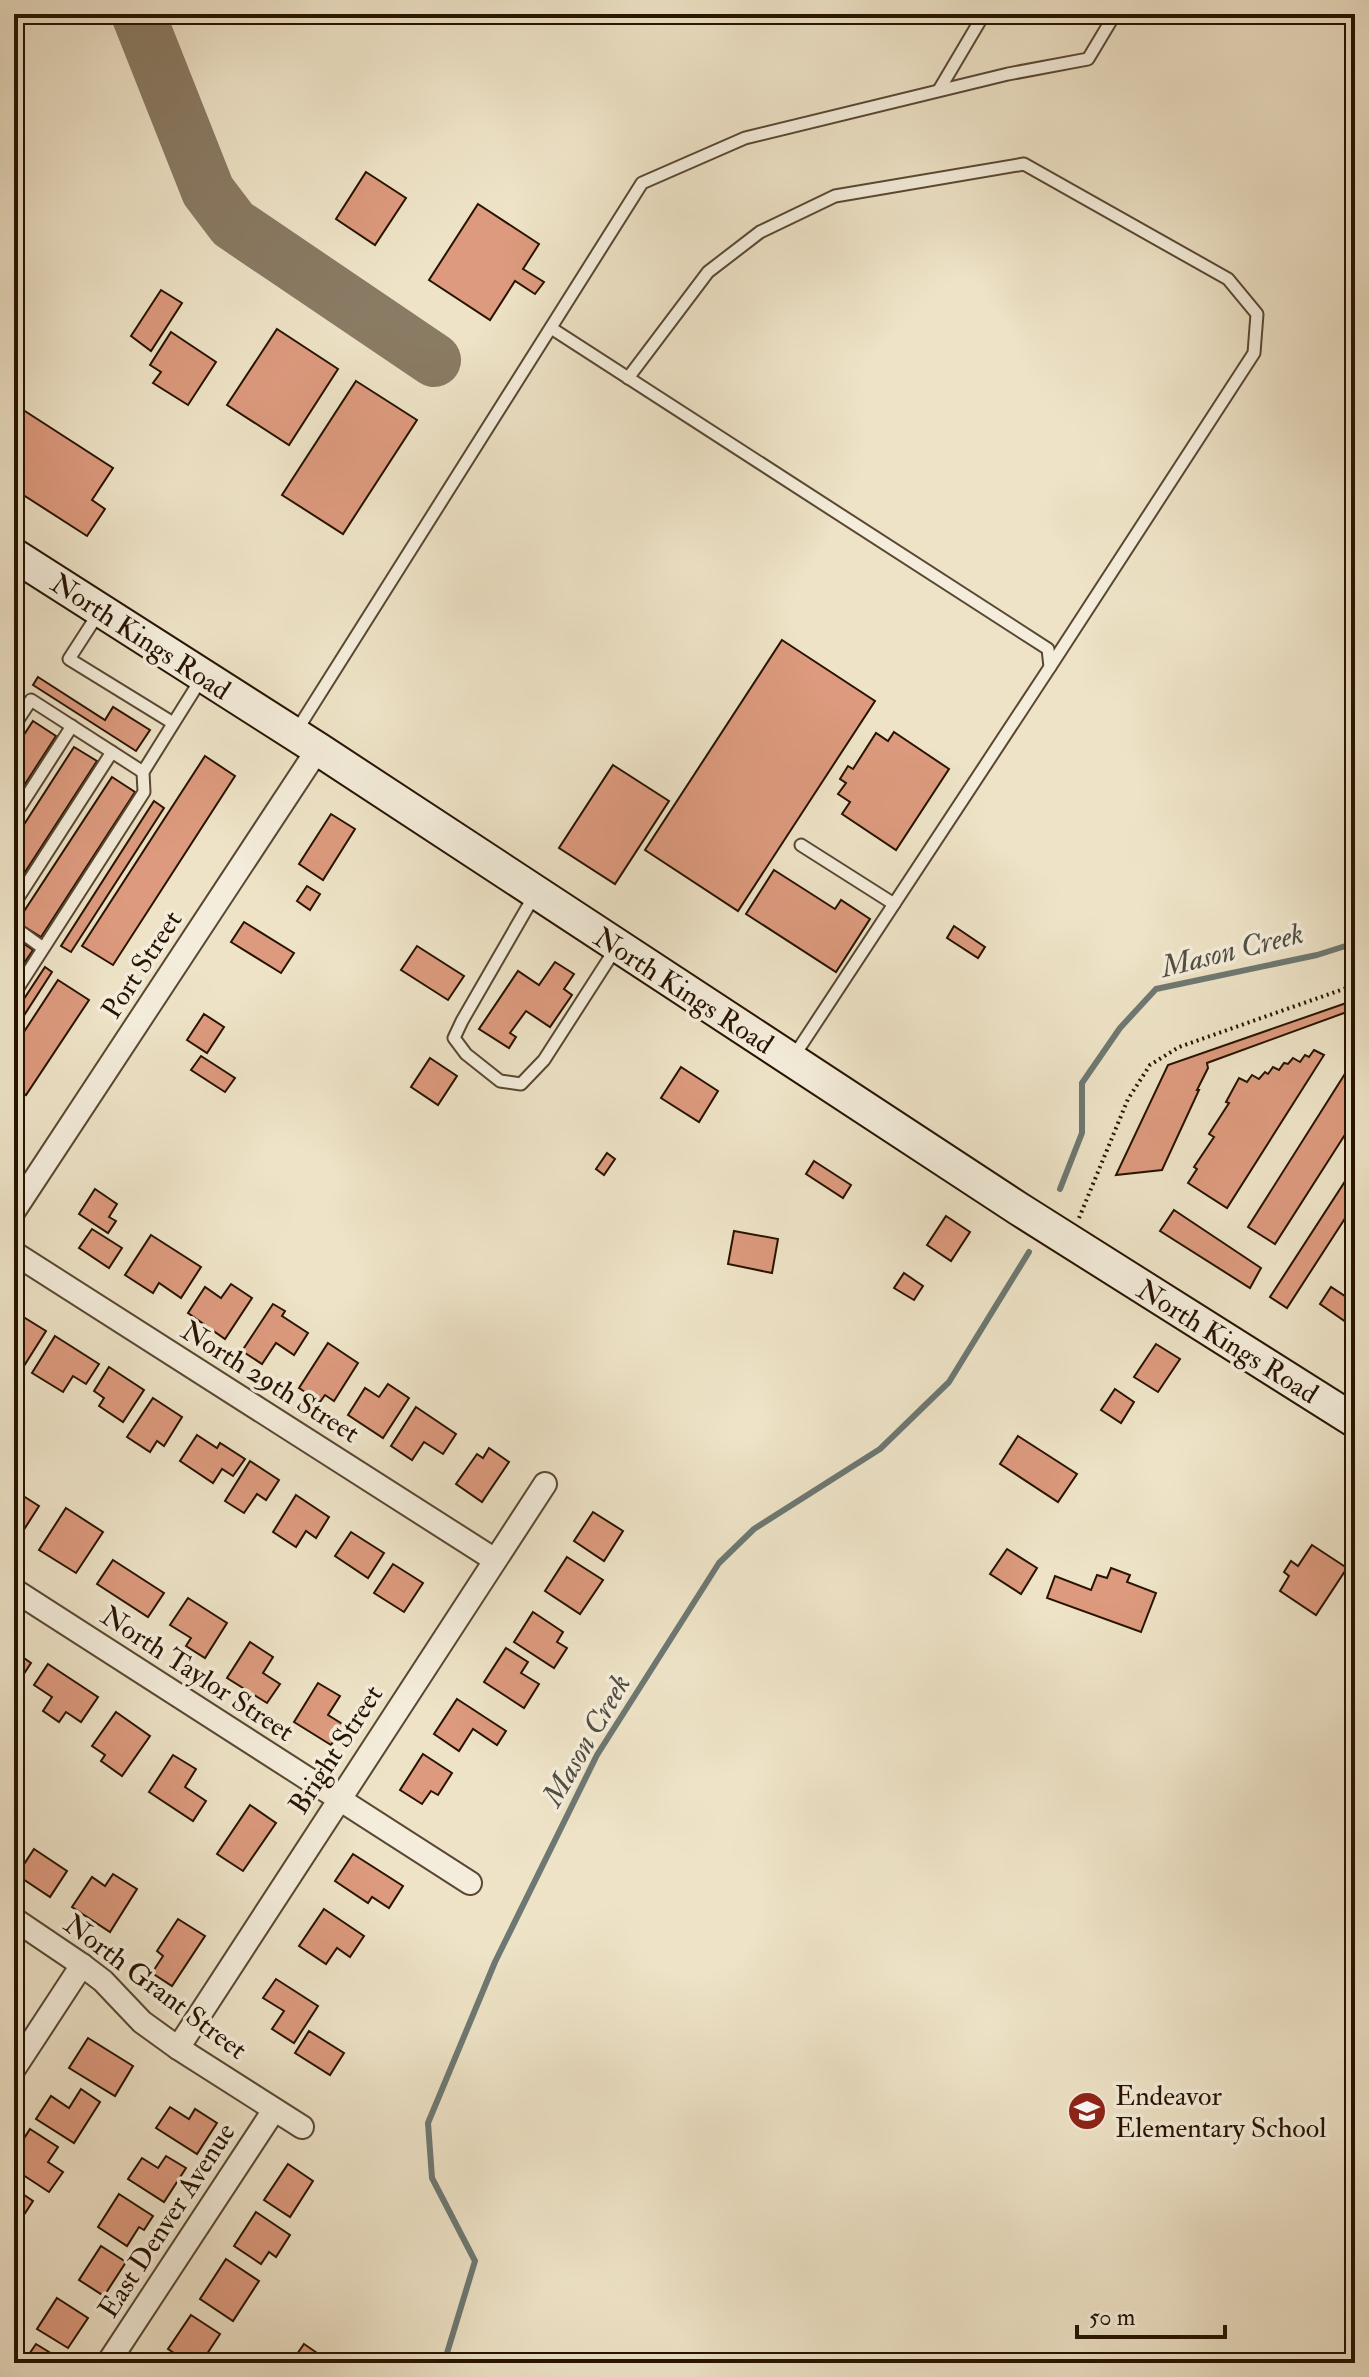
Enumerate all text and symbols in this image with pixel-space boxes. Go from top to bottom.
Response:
street label: North Kings Road [44,566,237,708]
street label: Port Street [94,904,190,1025]
water label: Mason Creek [1155,915,1307,987]
street label: North Kings Road [587,920,780,1062]
street label: North Kings Road [1130,1273,1325,1412]
street label: North 29th Street [175,1313,366,1451]
street label: North Taylor Street [94,1599,300,1750]
water label: Mason Creek [533,1668,639,1814]
street label: Bright Street [282,1679,391,1821]
street label: North Grant Street [57,1907,254,2067]
place label: Endeavor Elementary School [1115,2079,1326,2146]
school or university icon: Endeavor Elementary School [1066,2090,1108,2132]
street label: East Denver Avenue [91,2116,244,2325]
scale bar [1077,2289,1225,2339]
text: 50 m [1089,2302,1136,2333]

